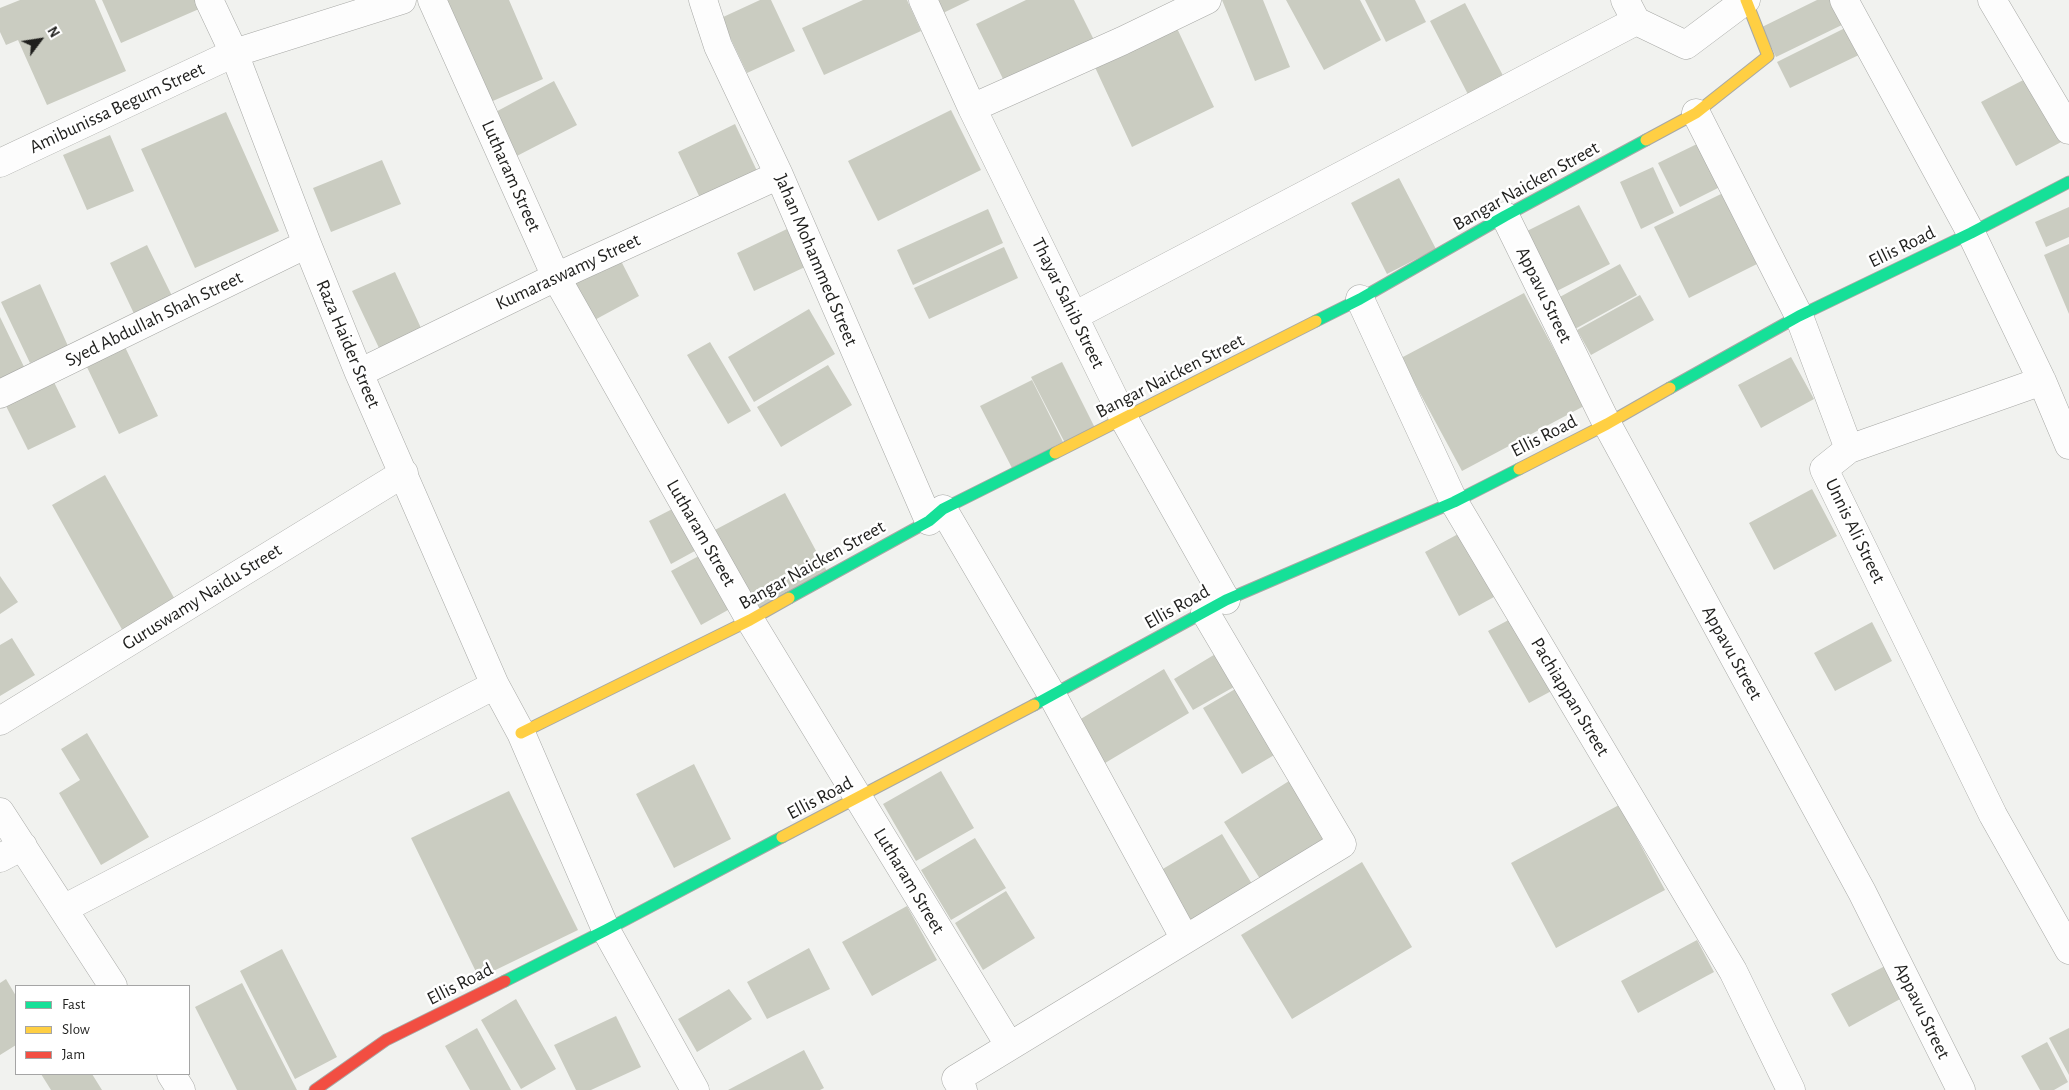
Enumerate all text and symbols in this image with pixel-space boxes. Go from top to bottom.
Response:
north arrow [15,15,65,65]
text: N [44,24,61,40]
street label: Amibunissa Begum Street [26,57,208,159]
street label: Lutharam Street [476,117,546,235]
street label: Bangar Naicken Street [1449,136,1603,236]
street label: Jahan Mohammed Street [769,171,863,349]
street label: Ellis Road [1865,221,1939,273]
street label: Kumaraswamy Street [492,228,644,316]
street label: Thayar Sahib Street [1026,234,1110,372]
street label: Appavu Street [1511,243,1577,347]
street label: Syed Abdullah Shah Street [61,266,247,372]
street label: Raza Haider Street [311,276,385,412]
street label: Bangar Naicken Street [1092,329,1248,423]
street label: Ellis Road [1507,410,1581,462]
street label: Lutharam Street [661,475,741,591]
street label: Unnis Ali Street [1820,475,1890,587]
street label: Bangar Naicken Street [735,515,889,615]
street label: Guruswamy Naidu Street [118,539,286,655]
street label: Ellis Road [1140,580,1214,634]
street label: Appavu Street [1697,602,1767,704]
street label: Pachiappan Street [1526,634,1614,760]
street label: Ellis Road [783,771,857,825]
street label: Lutharam Street [868,824,950,938]
street label: Ellis Road [423,958,497,1010]
street label: Appavu Street [1889,959,1955,1063]
legend [15,985,190,1075]
text: Fast [62,997,85,1012]
text: Slow [62,1022,90,1037]
text: Jam [62,1047,85,1062]

